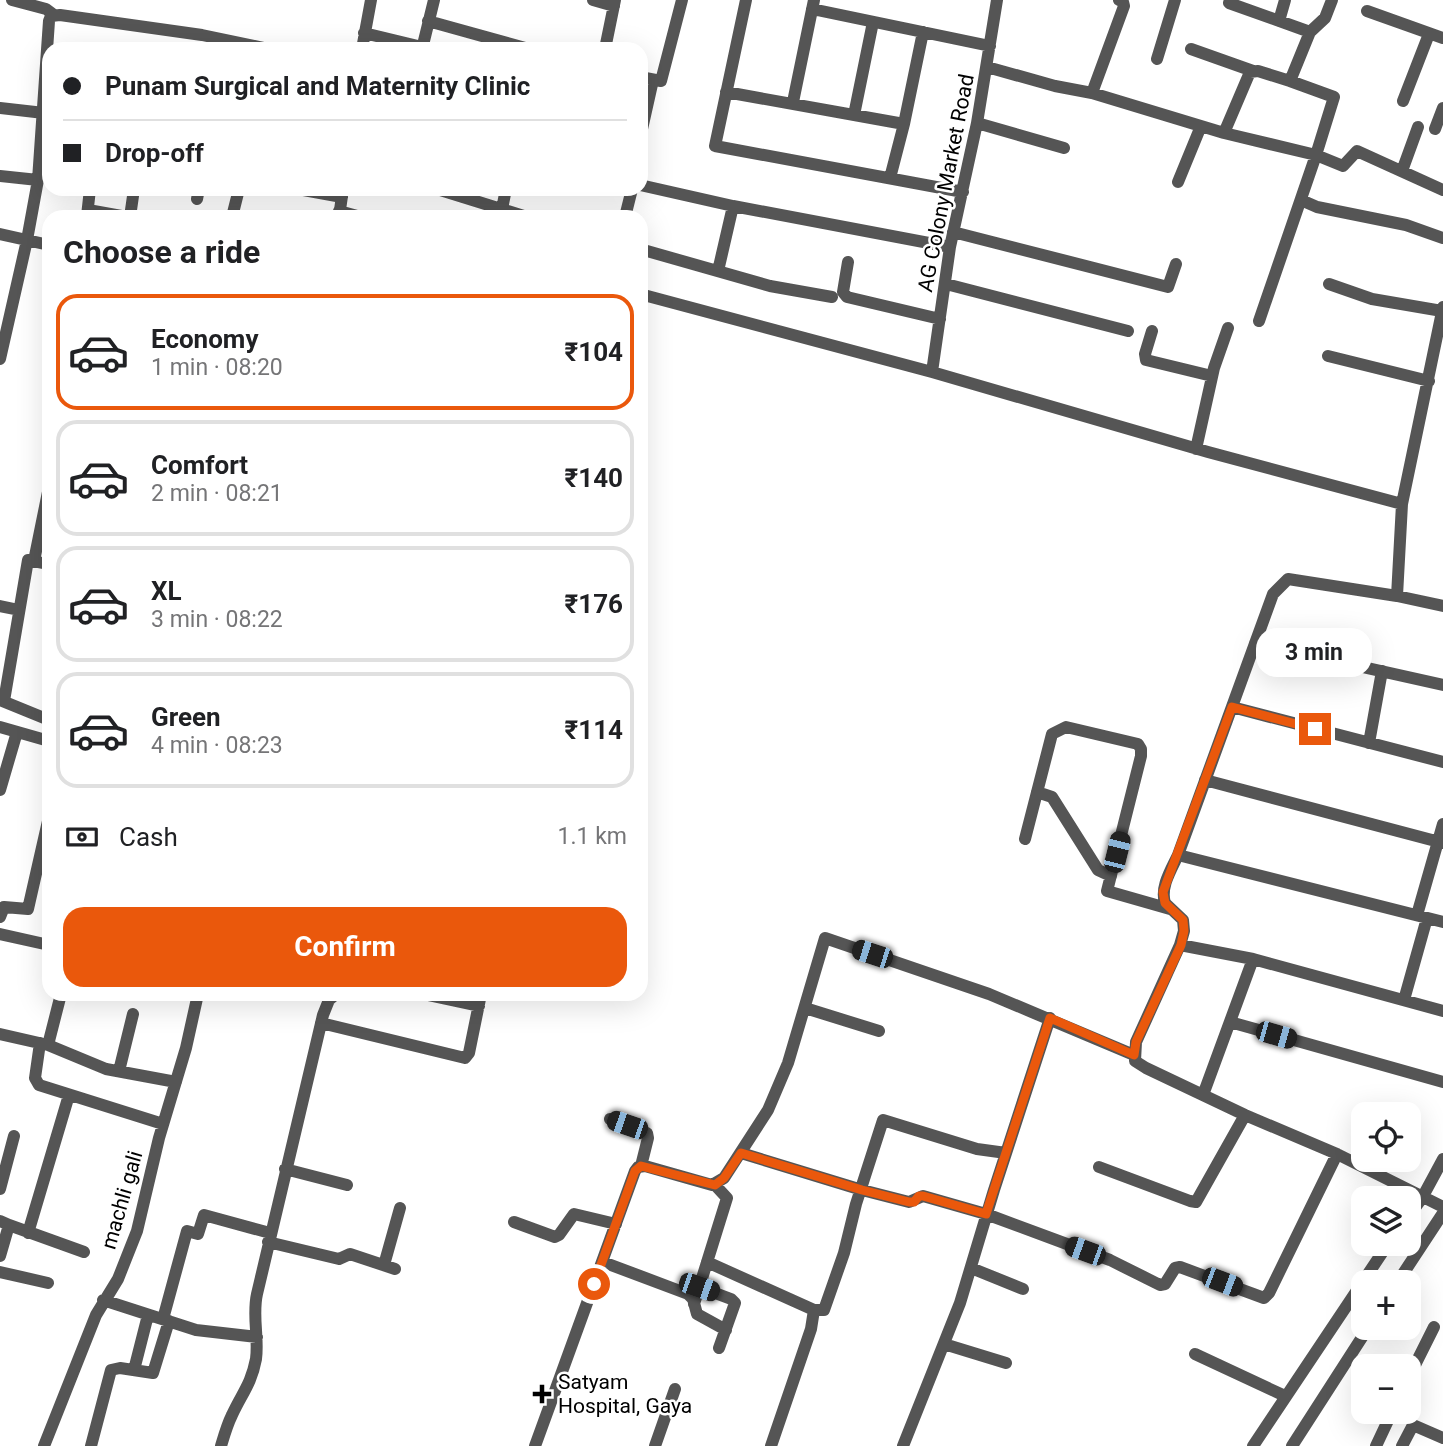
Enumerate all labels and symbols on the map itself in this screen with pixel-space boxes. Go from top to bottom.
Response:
street label: AG Colony Market Road [913,72,979,294]
callout: 3 min [1257,628,1373,676]
route end [1299,713,1331,745]
car [1102,829,1133,875]
car [849,938,896,970]
car [1253,1019,1300,1051]
car [604,1108,651,1142]
street label: machli gali [97,1148,147,1252]
car [1062,1234,1109,1268]
car [1199,1265,1246,1299]
route start [578,1268,610,1300]
car [676,1270,723,1304]
place label: Satyam Hospital, Gaya [558,1370,692,1418]
marker: Satyam Hospital, Gaya [532,1384,552,1404]

